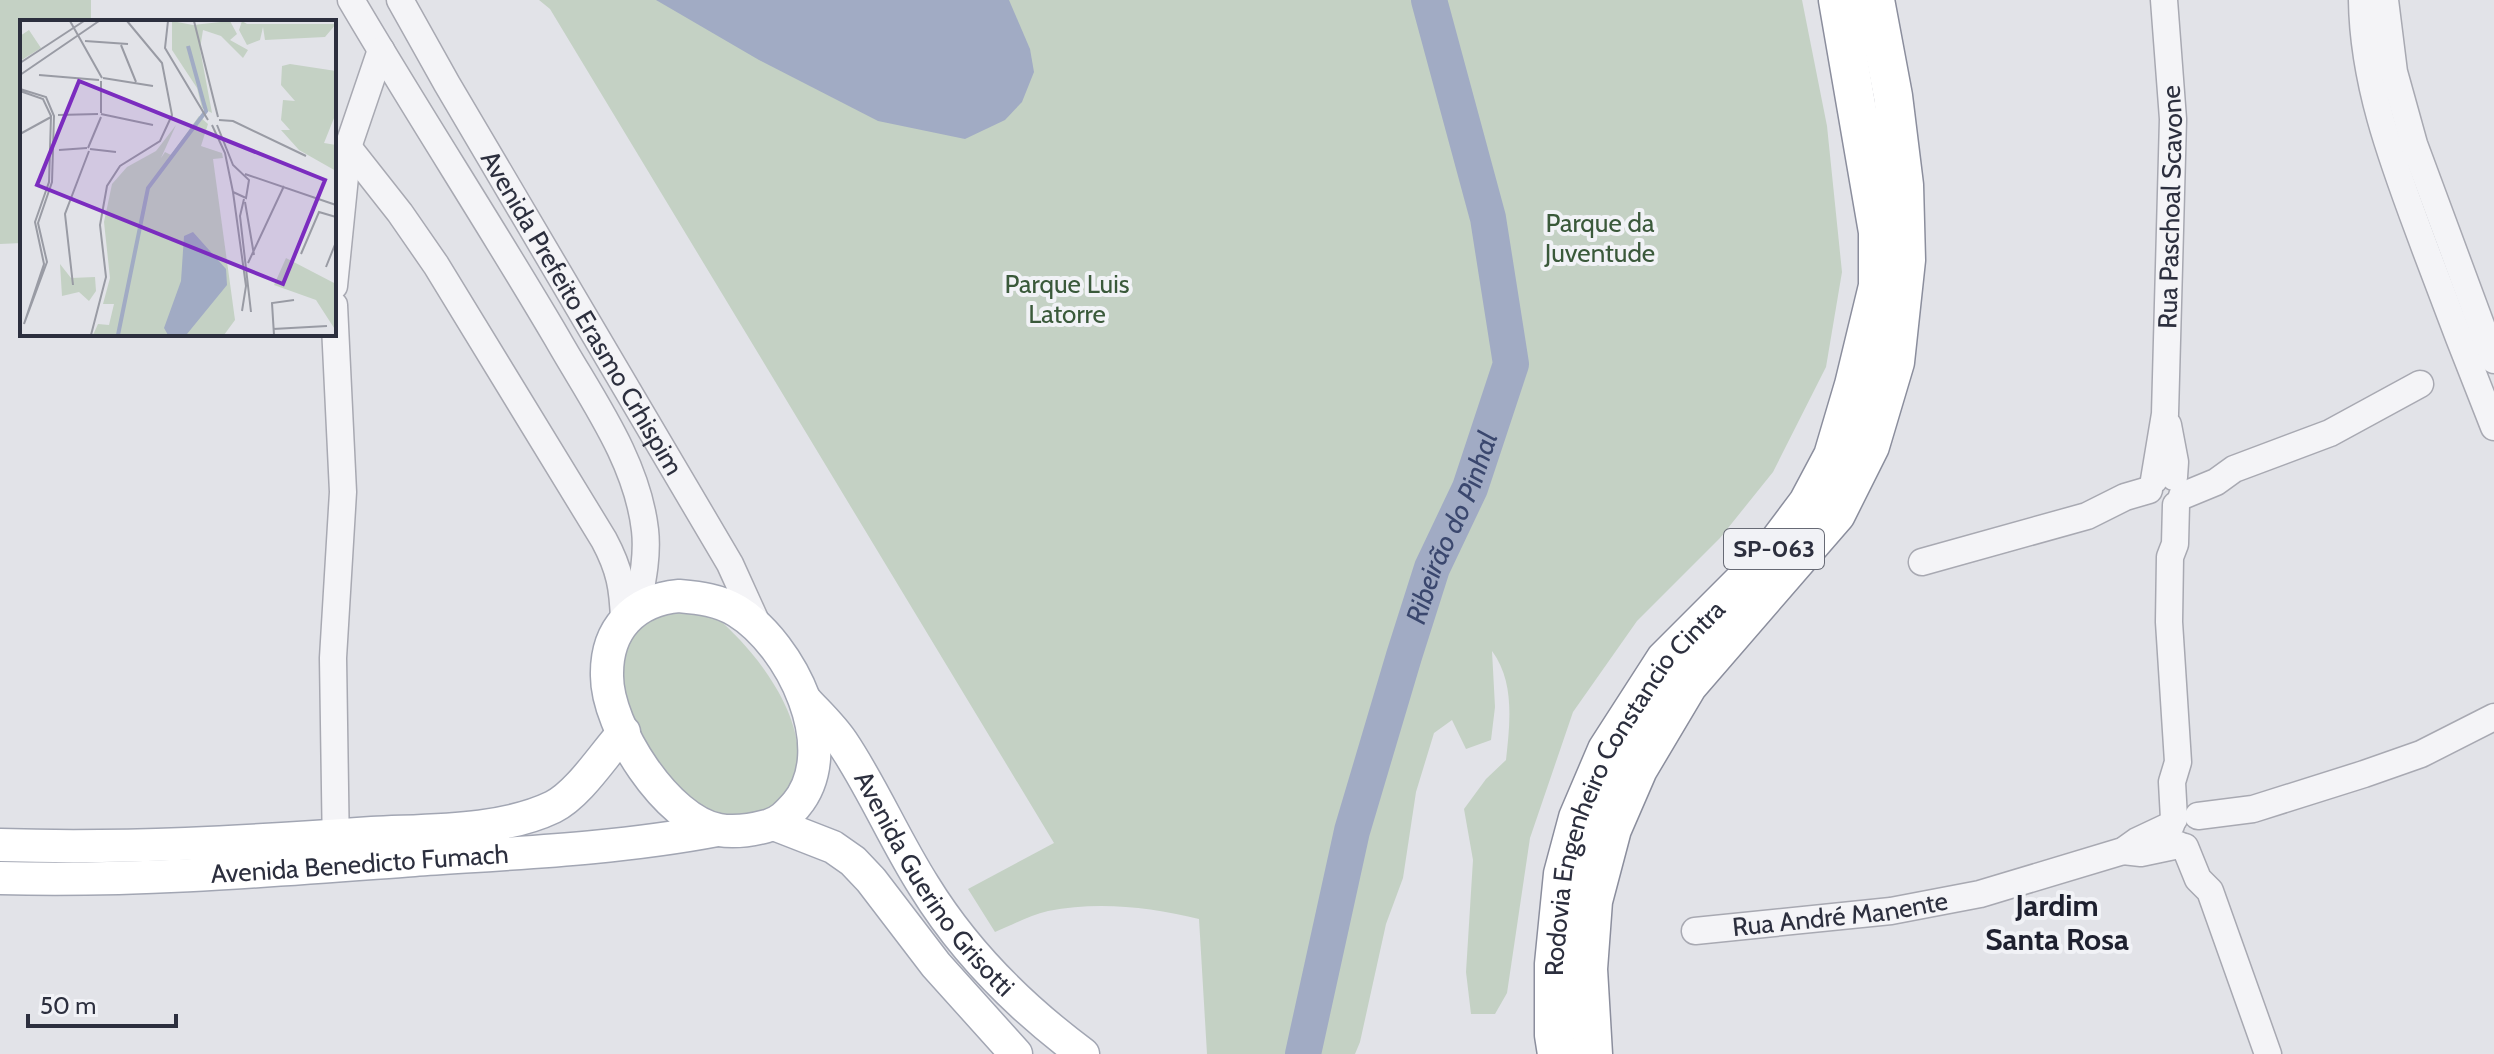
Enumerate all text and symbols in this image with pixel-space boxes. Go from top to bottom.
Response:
inset map [20,20,336,336]
street label: Rua Paschoal Scavone [2151,84,2189,329]
street label: Avenida Prefeito Erasmo Crhispim [474,145,690,481]
park label: Parque da Juventude [1544,207,1655,269]
park label: Parque Luis Latorre [1005,268,1130,330]
water label: Ribeirão do Pinhal [1398,427,1505,628]
road number: SP-063 [1724,529,1824,569]
street label: Rodovia Engenheiro Constancio Cintra [1538,593,1732,976]
street label: Avenida Guerino Grisotti [847,765,1021,1003]
street label: Avenida Benedicto Fumach [210,838,510,890]
street label: Rua André Manente [1731,884,1950,943]
district label: Jardim Santa Rosa [1985,887,2129,958]
scale bar [28,978,176,1028]
text: 50 m [40,991,96,1020]

